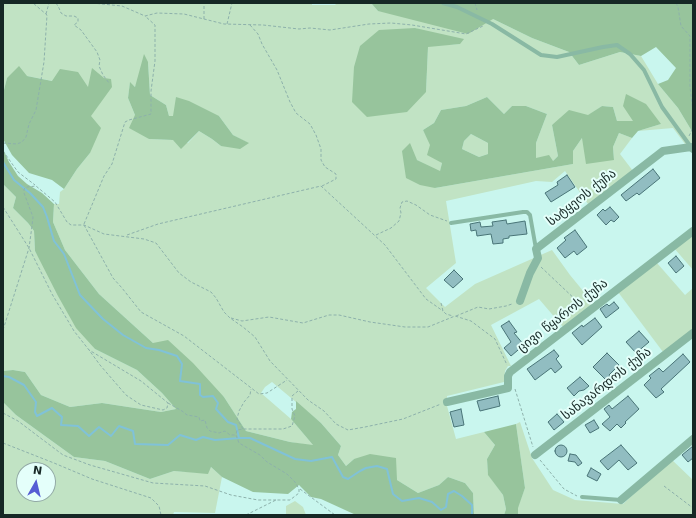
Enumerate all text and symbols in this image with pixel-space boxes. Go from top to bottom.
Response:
street label: სატყეოს ქუჩა [544,166,620,230]
street label: ცივი წყაროს ქუჩა [515,276,611,356]
street label: სანავარდოს ქუჩა [559,344,655,424]
north arrow [16,462,56,502]
text: N [32,464,43,478]

